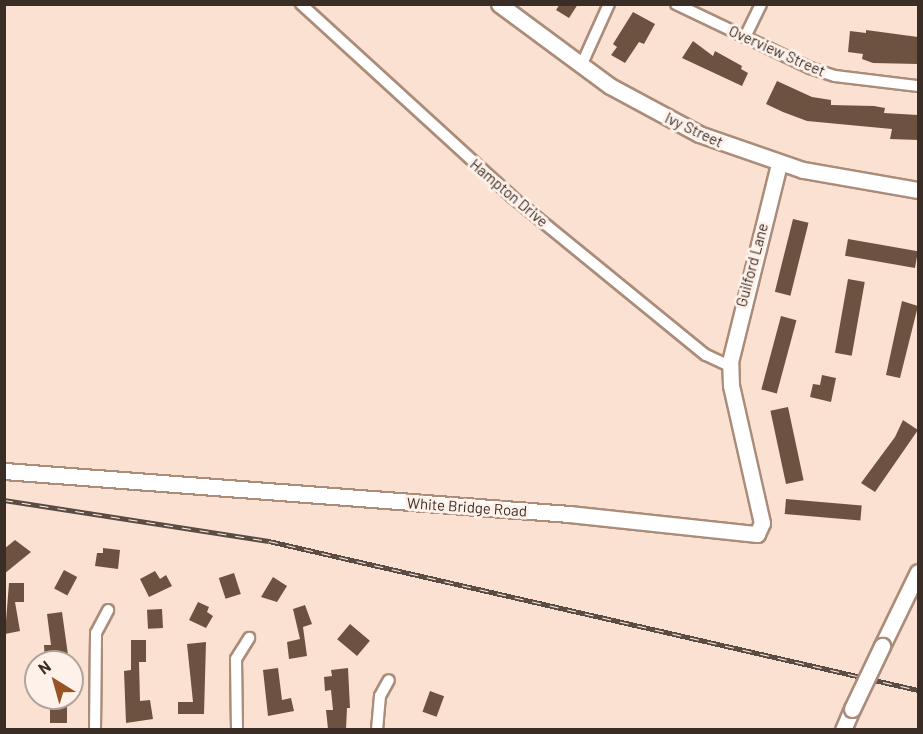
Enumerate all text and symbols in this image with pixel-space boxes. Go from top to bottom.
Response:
street label: Overview Street [726,22,828,80]
street label: Ivy Street [662,109,726,151]
street label: Hampton Drive [466,155,552,231]
street label: Guilford Lane [732,221,772,309]
street label: White Bridge Road [406,494,528,520]
north arrow [24,650,84,710]
text: N [34,656,54,678]

